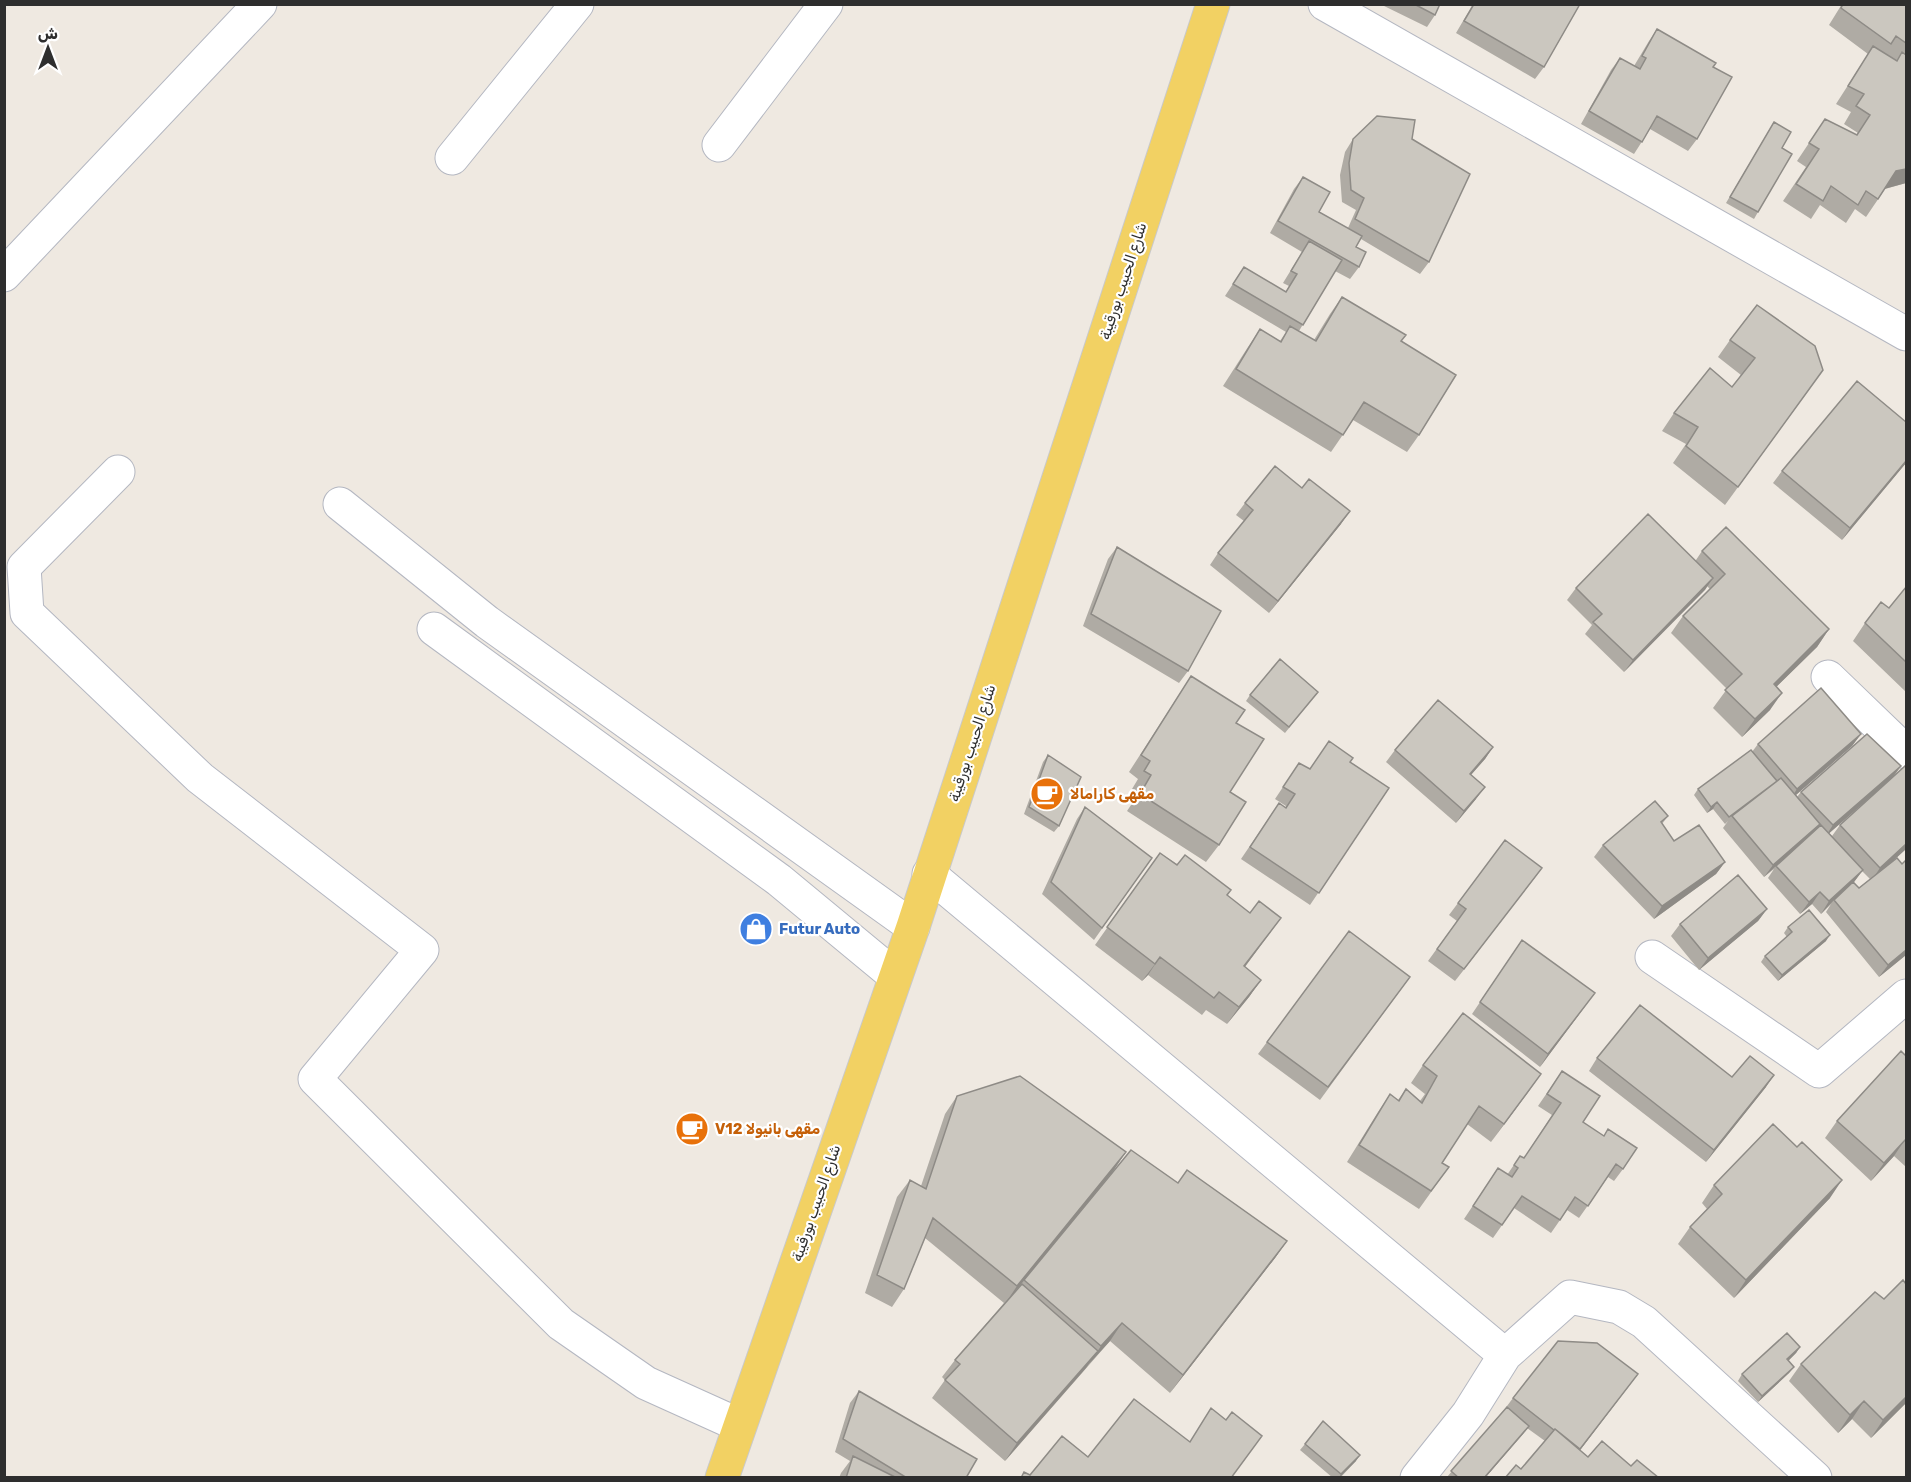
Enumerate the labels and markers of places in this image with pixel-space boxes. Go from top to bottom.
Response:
cafe icon: مقهى كارامالا [1029,776,1065,812]
place label: مقهى كارامالا [1070,785,1154,803]
shop icon: Futur Auto [738,911,774,947]
place label: Futur Auto [779,920,860,938]
cafe icon: V12 مقهى بانيولا [674,1111,710,1147]
place label: V12 مقهى بانيولا [715,1120,821,1138]

